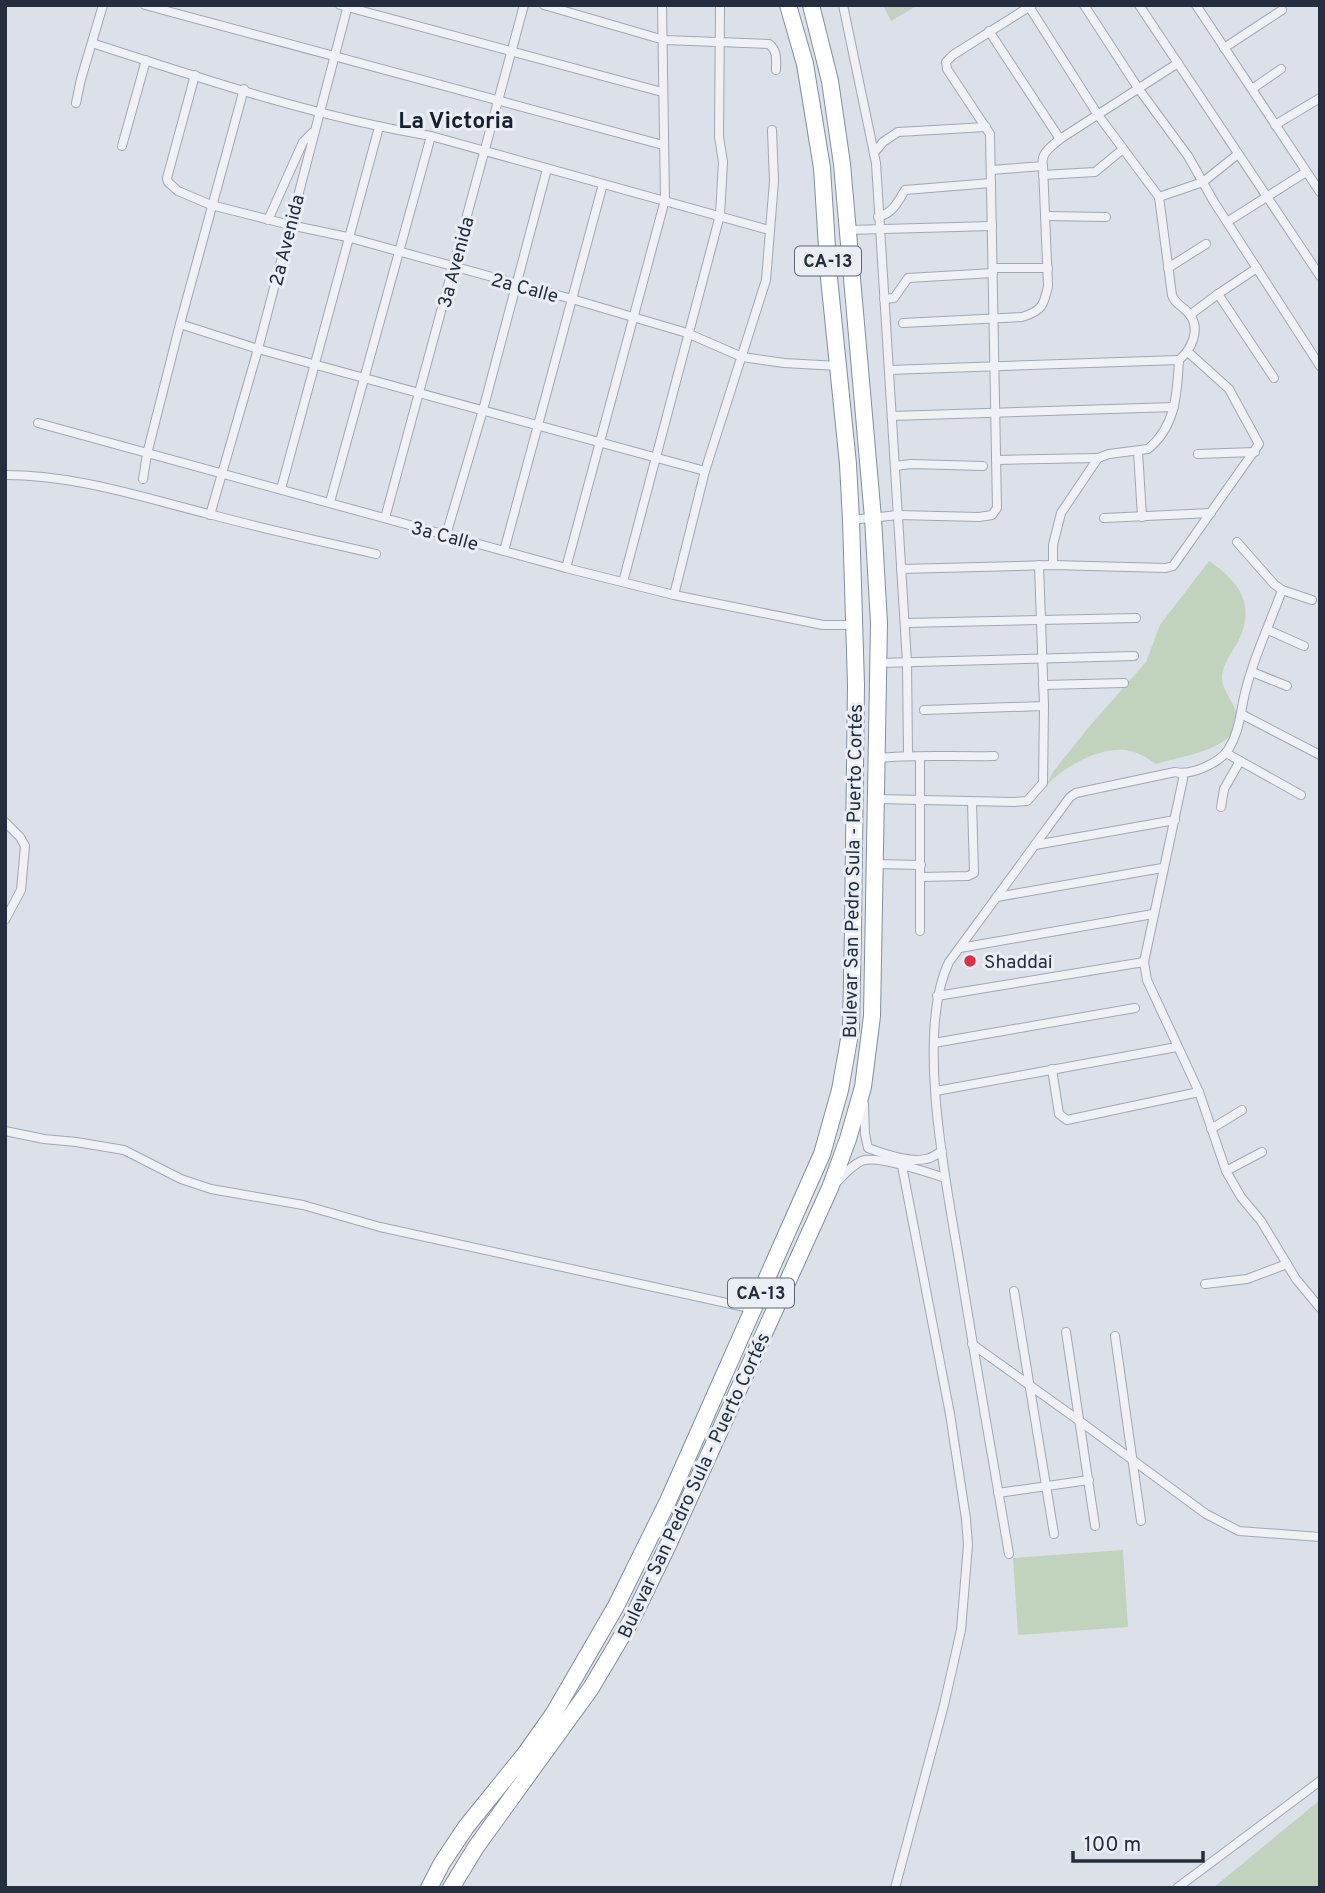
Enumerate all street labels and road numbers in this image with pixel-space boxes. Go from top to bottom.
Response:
street label: 2a Avenida [265,192,311,289]
street label: 3a Avenida [433,214,481,311]
road number: CA-13 [795,246,861,276]
street label: 2a Calle [488,268,561,309]
street label: 3a Calle [408,516,481,557]
street label: Bulevar San Pedro Sula - Puerto Cortés [839,704,869,1038]
road number: CA-13 [728,1278,794,1308]
street label: Bulevar San Pedro Sula - Puerto Cortés [613,1329,776,1642]

